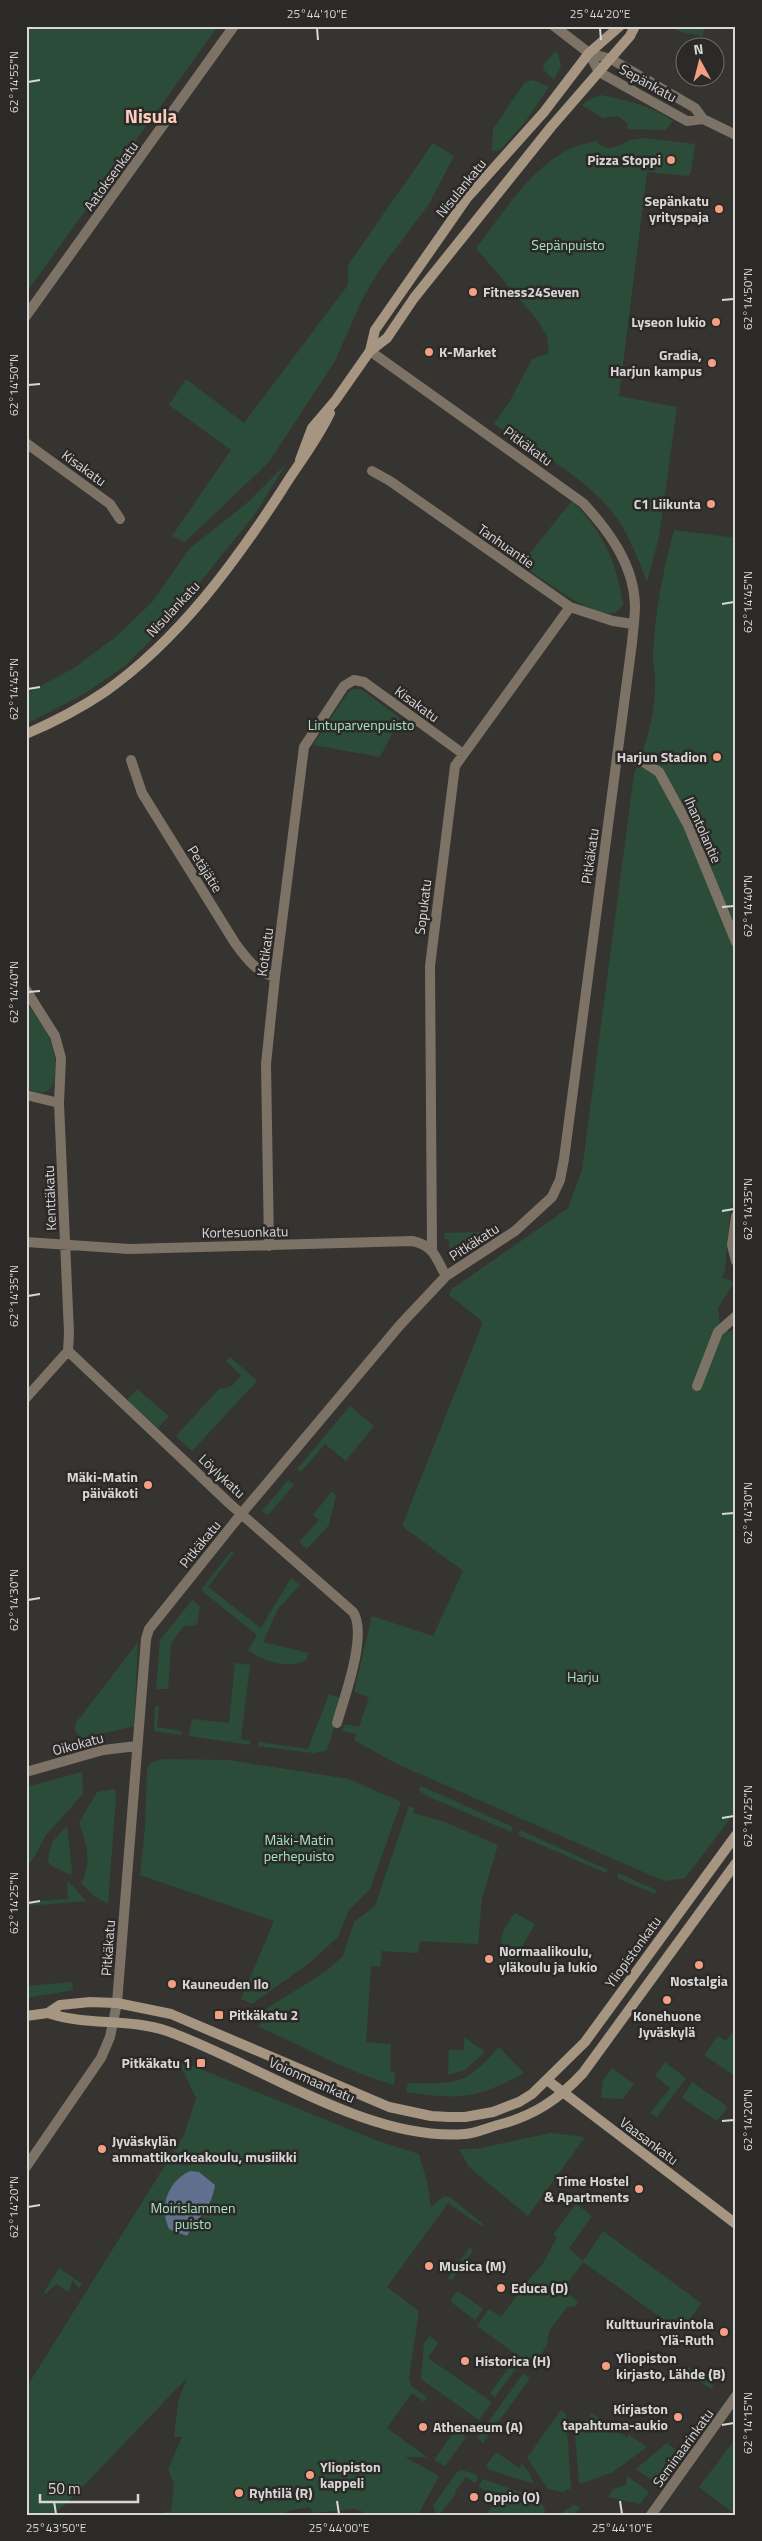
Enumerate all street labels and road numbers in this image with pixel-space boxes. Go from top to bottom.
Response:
street label: Sepänkatu [616,58,681,107]
street label: Aatoksenkatu [78,137,143,215]
street label: Nisulankatu [430,154,491,222]
street label: Pitkäkatu [499,421,557,471]
street label: Kisakatu [58,444,111,491]
street label: Tanhuantie [474,518,539,573]
street label: Nisulankatu [141,576,204,642]
street label: Kisakatu [391,680,444,727]
street label: Ihantolantie [680,793,727,866]
street label: Pitkäkatu [575,827,604,885]
street label: Petäjätie [183,841,228,896]
street label: Sopukatu [409,878,436,936]
street label: Kotikatu [251,926,278,978]
street label: Kenttäkatu [38,1165,61,1231]
street label: Pitkäkatu [445,1218,503,1266]
street label: Kortesuonkatu [201,1220,289,1243]
street label: Löylykatu [194,1449,250,1503]
street label: Pitkäkatu [174,1515,225,1572]
street label: Oikokatu [50,1727,106,1760]
street label: Yliopistonkatu [599,1912,666,1992]
street label: Pitkäkatu [95,1919,120,1977]
street label: Voionmaankatu [266,2051,359,2108]
street label: Vaasankatu [615,2111,683,2170]
street label: Seminaarinkatu [647,2404,718,2491]

